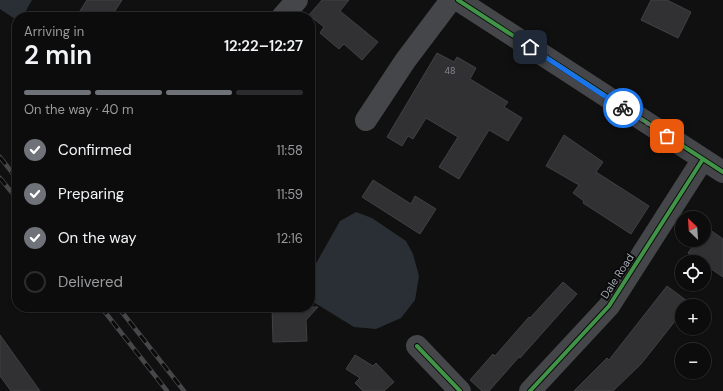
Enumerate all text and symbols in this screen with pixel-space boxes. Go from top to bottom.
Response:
text: Arriving in [24,23,84,40]
pin [513,30,547,64]
text: 12:22–12:27 [224,36,303,56]
icon: home [519,36,541,58]
text: 2 min [24,38,92,72]
house number: 48 [445,65,455,77]
courier [603,88,643,128]
icon: bike [612,97,634,119]
text: On the way · 40 m [24,101,134,118]
pin [650,119,684,153]
icon: bag [656,125,678,147]
icon: check [24,139,46,161]
text: Confirmed [58,140,132,160]
text: 11:58 [276,142,303,159]
icon: check [24,183,46,205]
text: Preparing [58,184,124,204]
text: 11:59 [277,186,303,203]
north arrow [675,211,711,247]
map controls [675,211,711,379]
icon: check [24,227,46,249]
text: On the way [58,228,137,248]
text: 12:16 [277,230,303,247]
street label: Dale Road [597,251,637,301]
button: locate [675,255,711,291]
text: Delivered [58,272,123,292]
button: + [675,299,711,335]
button: − [675,343,711,379]

